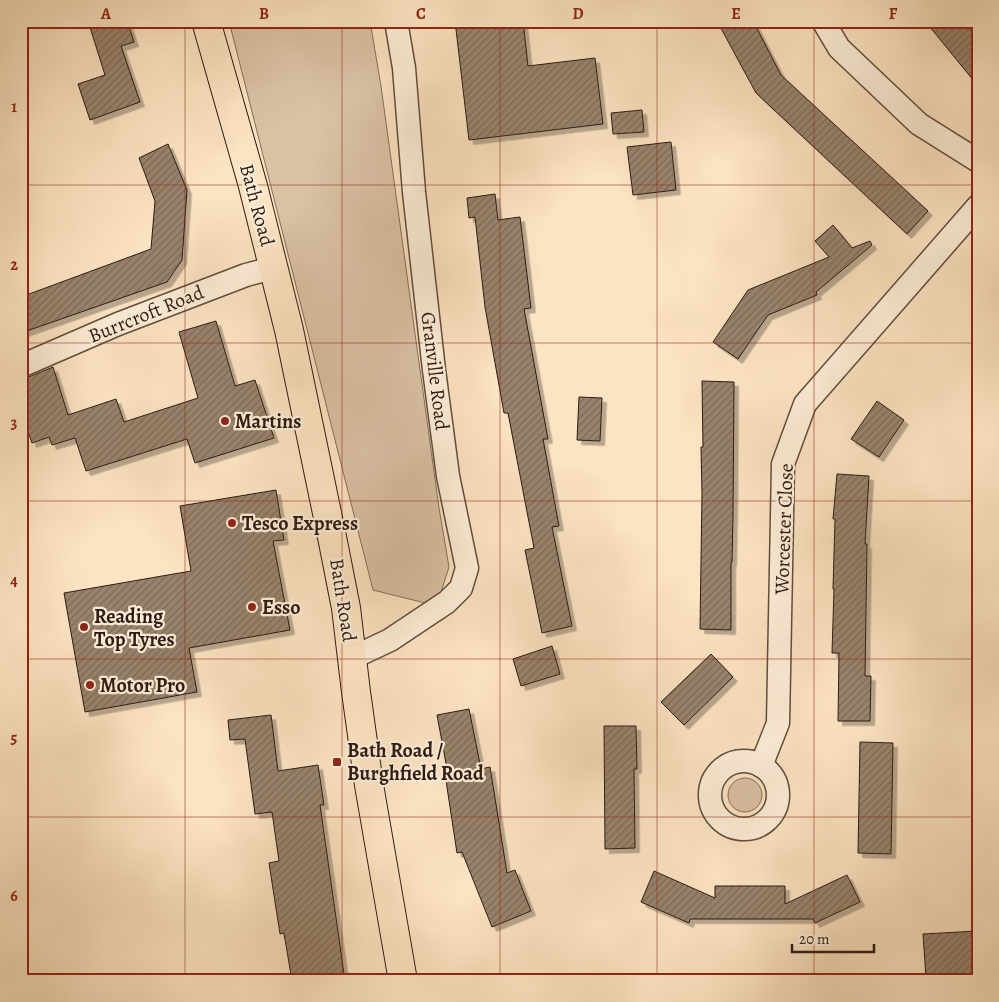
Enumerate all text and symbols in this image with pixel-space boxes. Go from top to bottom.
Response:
text: A [100,3,112,25]
text: B [259,3,269,25]
text: C [416,3,426,25]
text: D [572,3,584,25]
text: E [731,3,741,25]
text: F [889,3,898,25]
text: 1 [11,96,17,118]
street label: Bath Road [233,161,281,249]
text: 2 [10,254,18,276]
street label: Burrcroft Road [84,278,208,349]
street label: Granville Road [414,310,456,432]
place label: Martins [235,408,301,435]
text: 3 [11,412,18,434]
marker: Martins [219,415,231,427]
street label: Worcester Close [768,463,800,596]
place label: Tesco Express [242,510,358,537]
marker: Tesco Express [226,517,238,529]
street label: Bath Road [323,556,363,644]
text: 4 [10,570,18,592]
place label: Esso [262,594,301,621]
marker: Esso [246,601,258,613]
place label: Reading Top Tyres [94,603,175,653]
marker: Reading Top Tyres [78,621,90,633]
place label: Motor Pro [100,672,185,699]
marker: Motor Pro [84,679,96,691]
text: 5 [11,727,18,749]
place label: Bath Road / Burghfield Road [347,737,484,787]
marker: Bath Road / Burghfield Road [331,756,343,768]
text: 6 [10,885,18,907]
scale bar [792,922,874,954]
text: 20 m [799,929,830,949]

